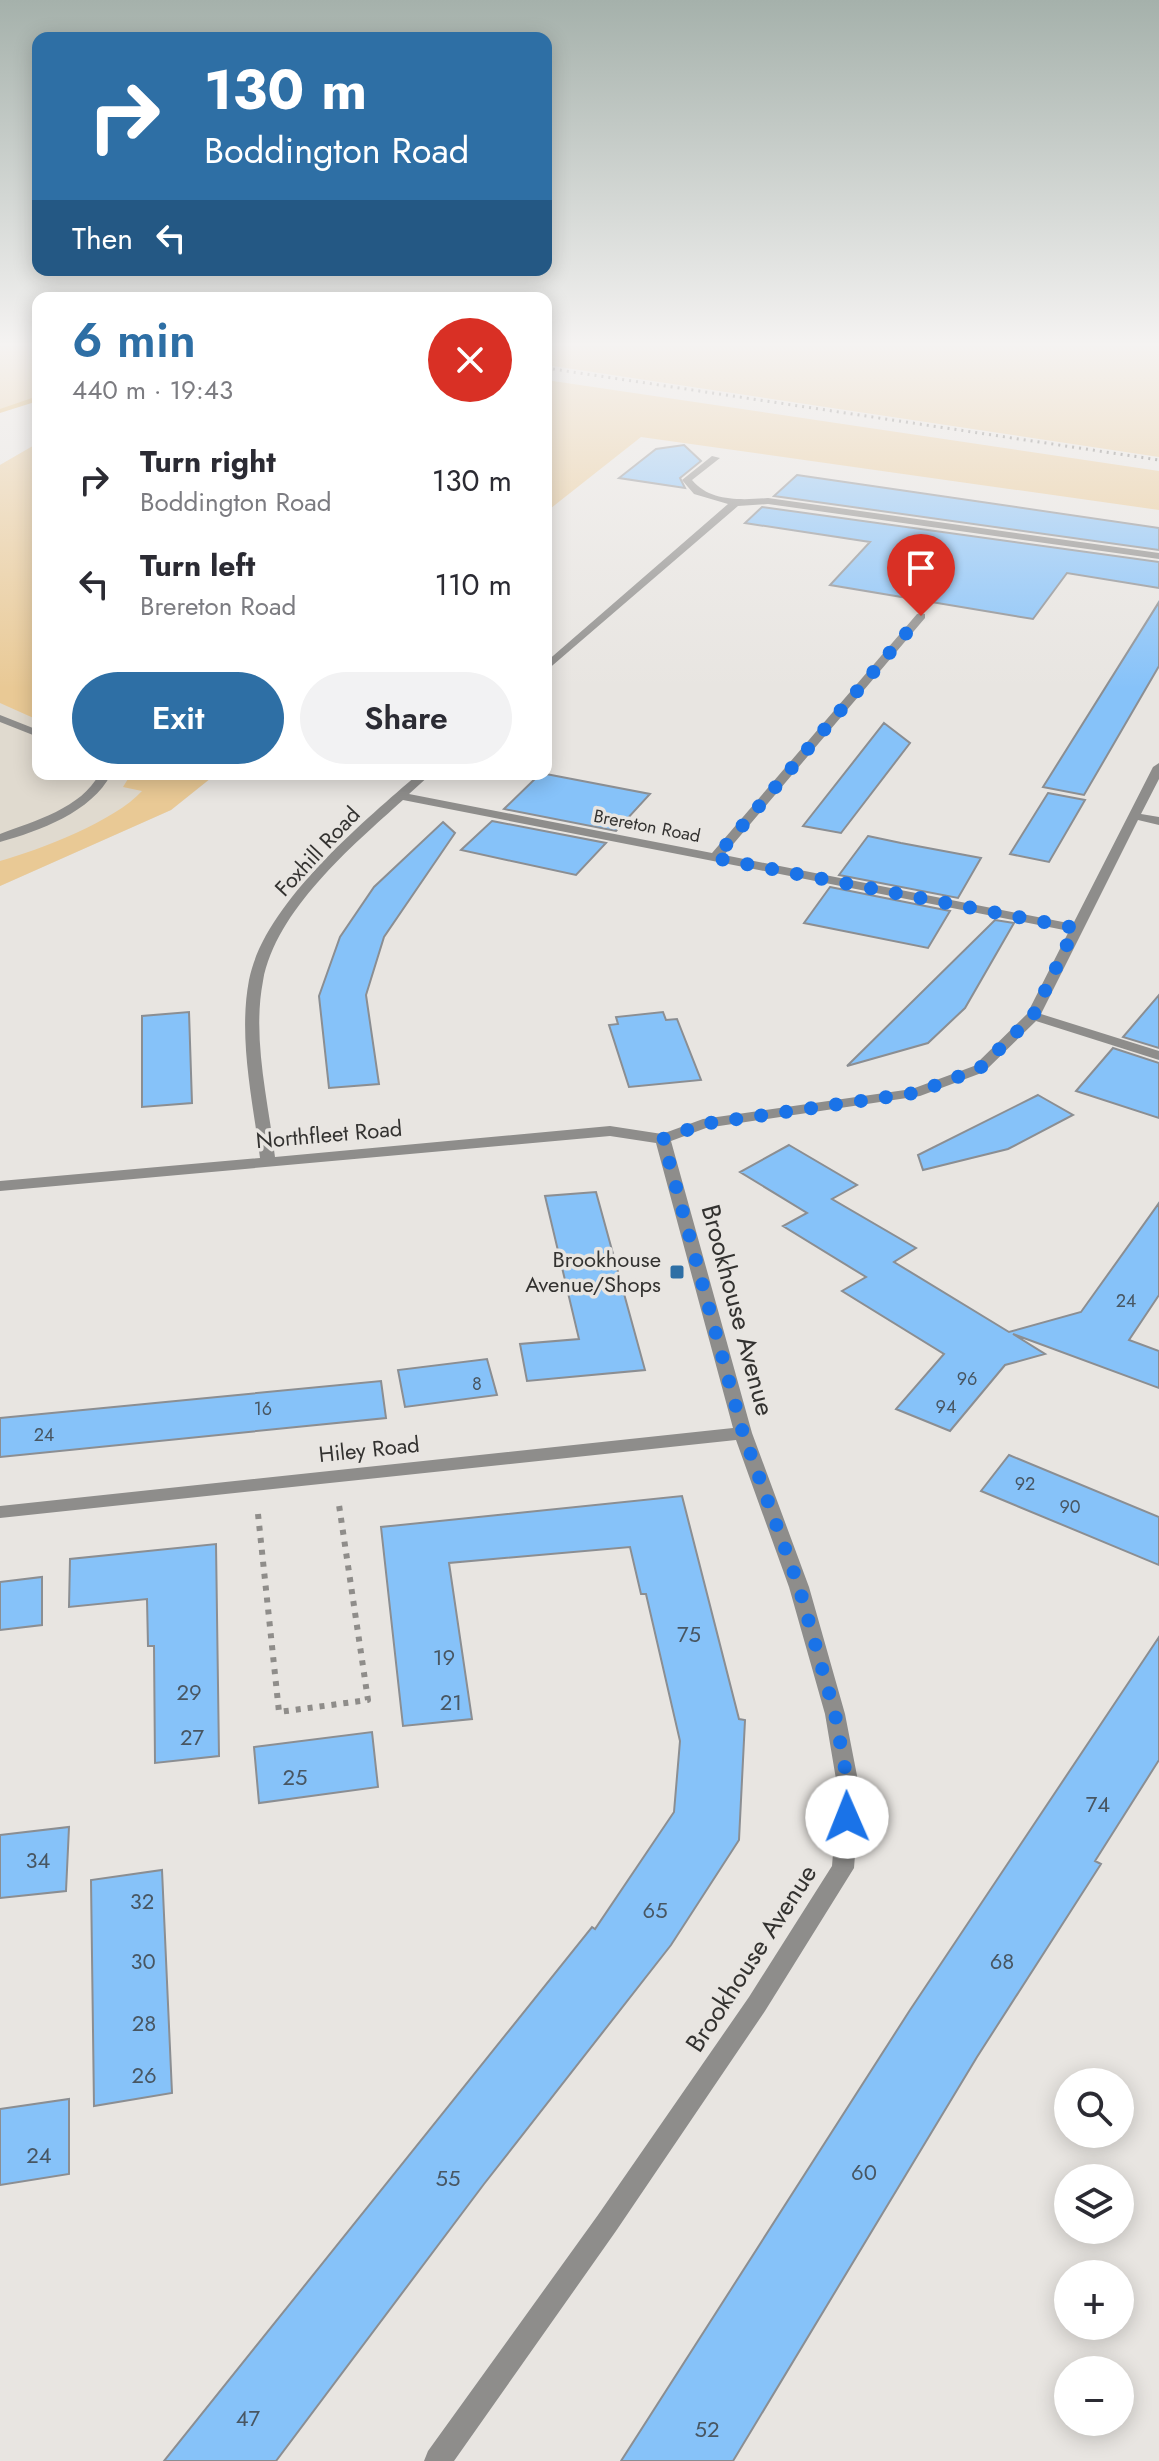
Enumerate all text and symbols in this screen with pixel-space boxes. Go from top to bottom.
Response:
text: 130 m [204,49,367,130]
icon: right [72,64,176,168]
text: Boddington Road [204,124,469,176]
icon: left [149,216,193,260]
text: Then [72,217,133,260]
text: 6 min [72,306,196,375]
button: close [428,318,512,402]
text: 440 m · 19:43 [72,371,233,409]
text: Turn right [140,440,276,483]
icon: right [72,458,116,502]
text: 130 m [432,459,512,502]
text: Boddington Road [140,483,332,521]
pin [887,534,955,616]
text: Turn left [140,544,255,587]
icon: arrive [899,546,943,590]
icon: left [72,562,116,606]
text: 110 m [435,563,512,606]
text: Brereton Road [140,587,296,625]
button: Exit [72,672,284,764]
button: Share [300,672,512,764]
street label: Foxhill Road [267,799,367,903]
street label: Brereton Road [591,803,703,849]
street label: Northfleet Road [254,1112,404,1156]
street label: Brookhouse Avenue [692,1200,784,1420]
place label: Brookhouse Avenue/Shops [525,1243,661,1300]
marker: Brookhouse Avenue/Shops [668,1263,686,1281]
house number: 24 [1116,1288,1136,1314]
house number: 96 [957,1366,977,1392]
house number: 8 [472,1371,482,1397]
house number: 94 [936,1394,956,1420]
house number: 16 [254,1396,272,1422]
house number: 24 [34,1422,54,1448]
street label: Hiley Road [317,1428,421,1470]
house number: 92 [1015,1471,1035,1497]
house number: 90 [1059,1494,1081,1520]
house number: 75 [677,1618,701,1650]
house number: 19 [433,1641,455,1673]
house number: 29 [176,1676,202,1708]
house number: 21 [440,1686,462,1718]
house number: 27 [180,1721,204,1753]
house number: 25 [283,1761,307,1793]
position arrow [805,1775,889,1859]
house number: 74 [1086,1788,1110,1820]
house number: 34 [26,1844,51,1876]
street label: Brookhouse Avenue [676,1857,826,2059]
house number: 32 [130,1885,154,1917]
house number: 65 [642,1894,668,1926]
house number: 30 [130,1945,156,1977]
house number: 68 [990,1945,1014,1977]
house number: 28 [132,2007,156,2039]
house number: 26 [131,2059,157,2091]
map controls [1054,2068,1134,2436]
button: search [1054,2068,1134,2148]
house number: 24 [26,2139,52,2171]
house number: 60 [851,2156,877,2188]
house number: 55 [436,2162,460,2194]
button: layers [1054,2164,1134,2244]
button: + [1054,2260,1134,2340]
button: − [1054,2356,1134,2436]
house number: 47 [236,2402,261,2434]
house number: 52 [695,2413,719,2445]

